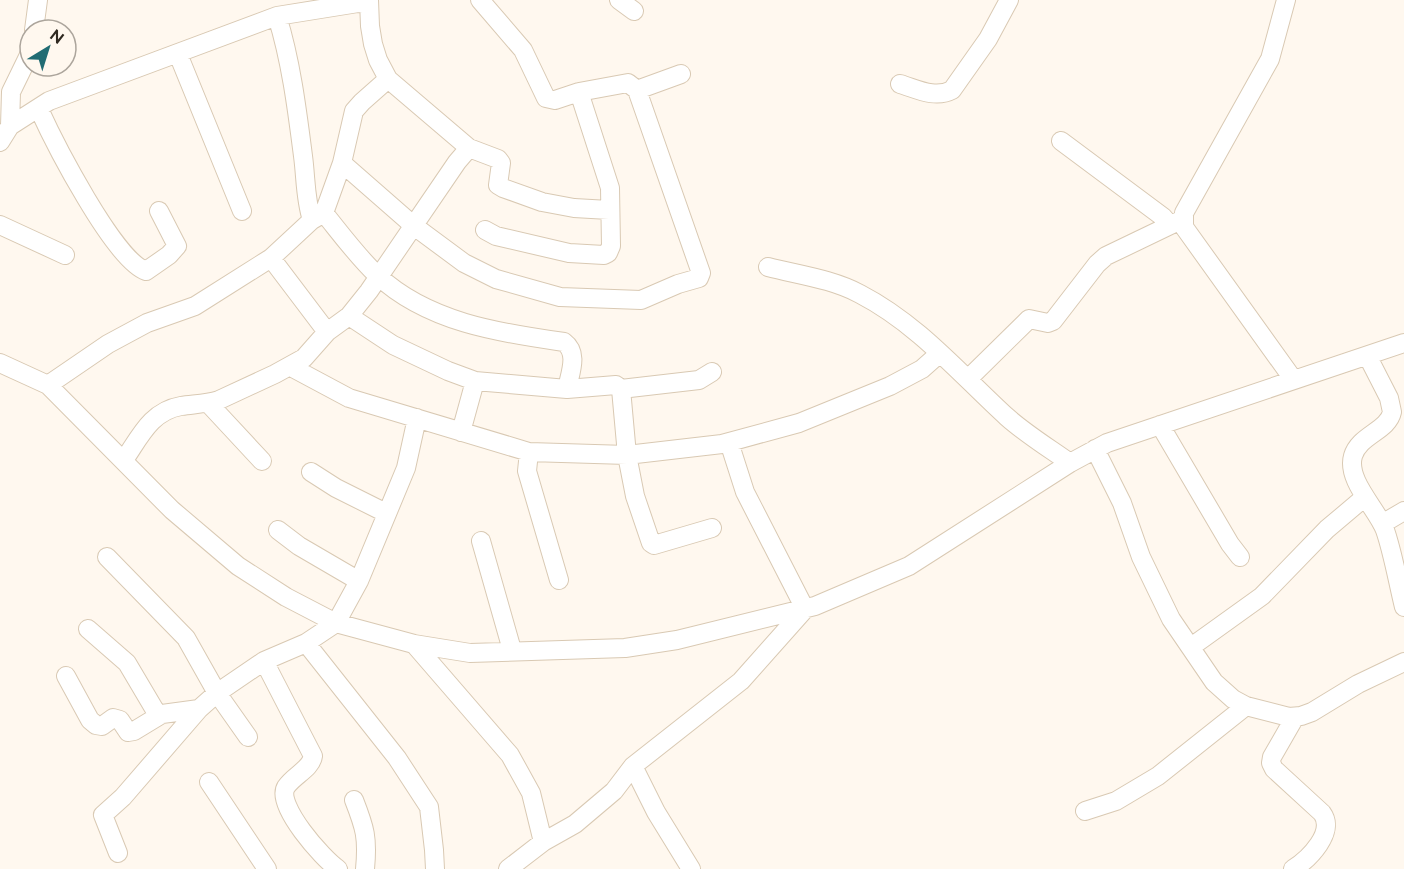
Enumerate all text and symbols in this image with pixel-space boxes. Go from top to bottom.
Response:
north arrow [18,18,78,78]
text: N [46,25,68,48]

